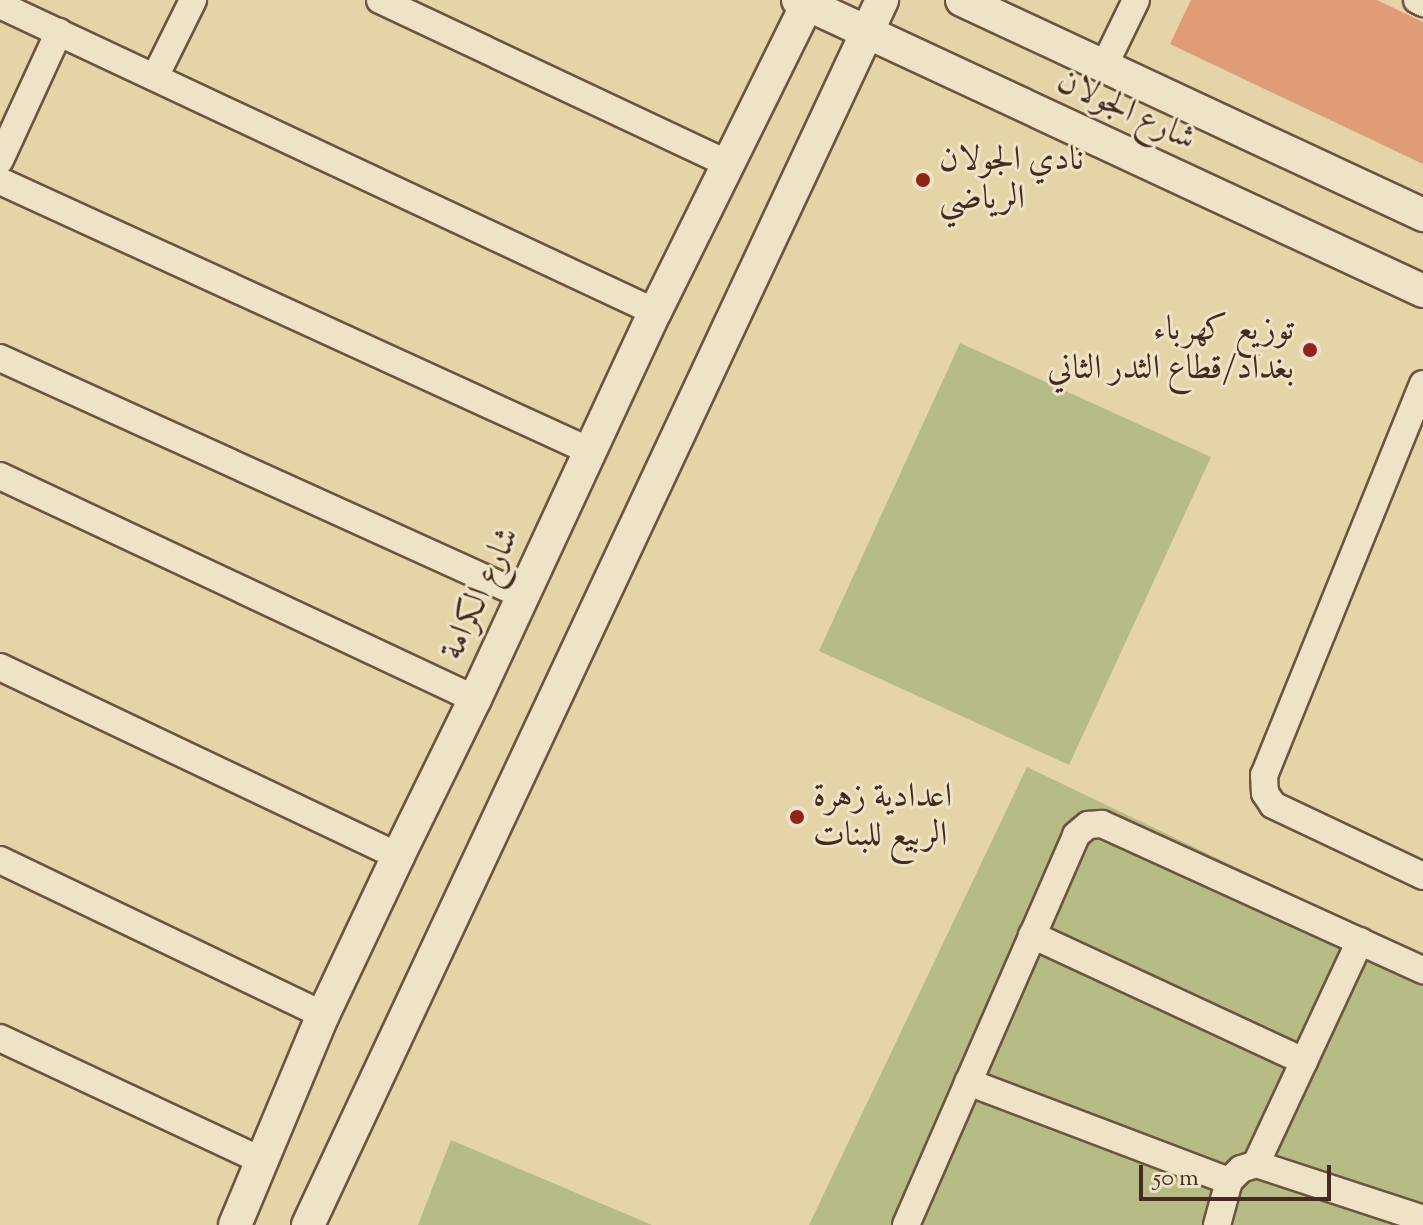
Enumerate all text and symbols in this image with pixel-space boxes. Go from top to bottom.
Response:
street label: شارع الجولان [1050,61,1202,161]
place label: نادي الجولان الرياضي [939,140,1084,220]
marker: نادي الجولان الرياضي [914,171,932,189]
place label: توزيع كهرباء بغداد/قطاع الثدر الثاني [1047,310,1294,390]
marker: توزيع كهرباء بغداد/قطاع الثدر الثاني [1301,341,1319,359]
street label: شارع الكرامة [433,521,529,667]
place label: اعدادية زهرة الربيع للبنات [813,777,952,856]
marker: اعدادية زهرة الربيع للبنات [788,808,806,826]
scale bar [1143,1149,1335,1199]
text: 50 m [1153,1162,1199,1196]

